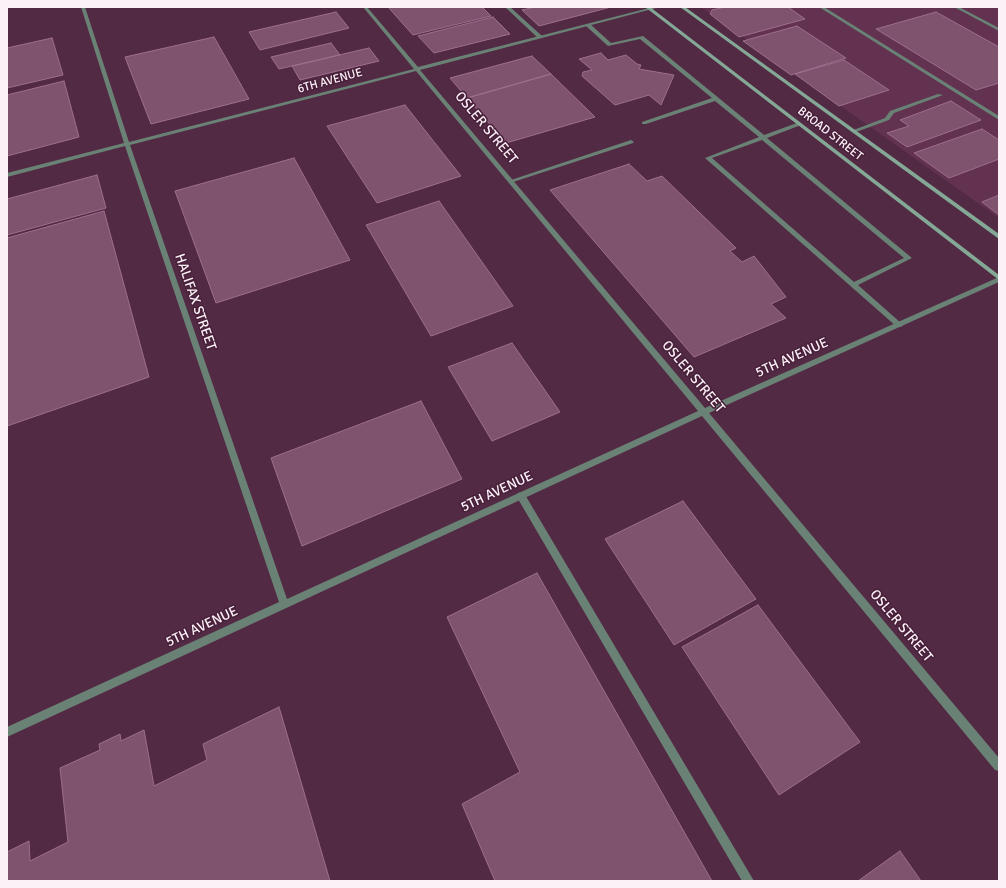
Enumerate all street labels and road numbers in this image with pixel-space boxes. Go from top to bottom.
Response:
street label: 6TH AVENUE [296,65,364,97]
street label: OSLER STREET [451,89,521,167]
street label: BROAD STREET [795,104,865,164]
street label: HALIFAX STREET [171,252,219,352]
street label: 5TH AVENUE [753,335,831,381]
street label: OSLER STREET [658,338,728,416]
street label: 5TH AVENUE [458,468,536,516]
street label: OSLER STREET [866,587,936,665]
street label: 5TH AVENUE [163,603,241,651]

